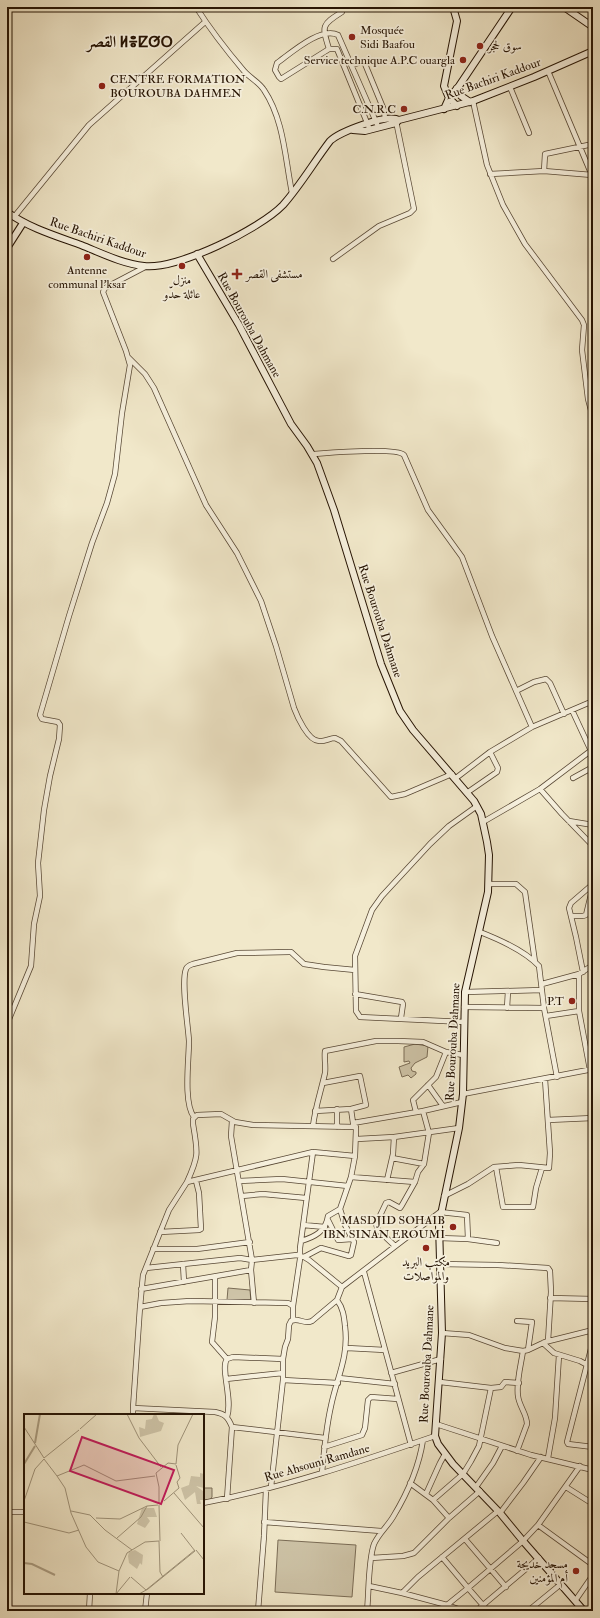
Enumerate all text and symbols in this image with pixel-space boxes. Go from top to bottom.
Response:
place label: Mosquée Sidi Baafou [360,23,415,52]
district label: القصر ⵍⴻⵇⵚⵔ [85,32,173,53]
marker: Mosquée Sidi Baafou [347,32,357,42]
place label: سوق لحجر [486,39,522,54]
marker: سوق لحجر [475,41,485,51]
place label: Service technique A.P.C ouargla [304,53,456,68]
street label: Rue Bachiri Kaddour [443,54,544,103]
marker: Service technique A.P.C ouargla [458,55,468,65]
place label: CENTRE FORMATION BOUROUBA DAHMEN [110,72,246,101]
marker: CENTRE FORMATION BOUROUBA DAHMEN [97,81,107,91]
place label: C.N.R.C [353,102,396,117]
marker: C.N.R.C [399,104,409,114]
street label: Rue Bachiri Kaddour [48,214,149,262]
marker: Antenne communal l'ksar [82,252,92,262]
marker: منزل عائلة حدّو [177,261,187,271]
place label: Antenne communal l'ksar [48,263,126,292]
place label: مستشفى القصر [244,267,303,283]
marker: مستشفى القصر [231,268,243,280]
street label: Rue Bourouba Dahmane [214,270,284,380]
place label: منزل عائلة حدّو [161,273,201,302]
street label: Rue Bourouba Dahmane [355,562,405,680]
street label: Rue Bourouba Dahmane [442,983,464,1101]
place label: P.T [547,994,564,1009]
marker: P.T [567,996,577,1006]
place label: MASDJID SOHAIB IBN SINAN EROUMI [323,1213,445,1242]
marker: MASDJID SOHAIB IBN SINAN EROUMI [448,1222,458,1232]
marker: مكتب البريد والمواصلات [421,1243,431,1253]
place label: مكتب البريد والمواصلات [402,1255,450,1284]
street label: Rue Bourouba Dahmane [416,1305,438,1423]
inset map [24,1414,204,1594]
street label: Rue Ahsouni Ramdane [263,1441,371,1485]
place label: مسجد خديجة أم المؤمنين [517,1557,568,1589]
marker: مسجد خديجة أم المؤمنين [571,1566,581,1576]

